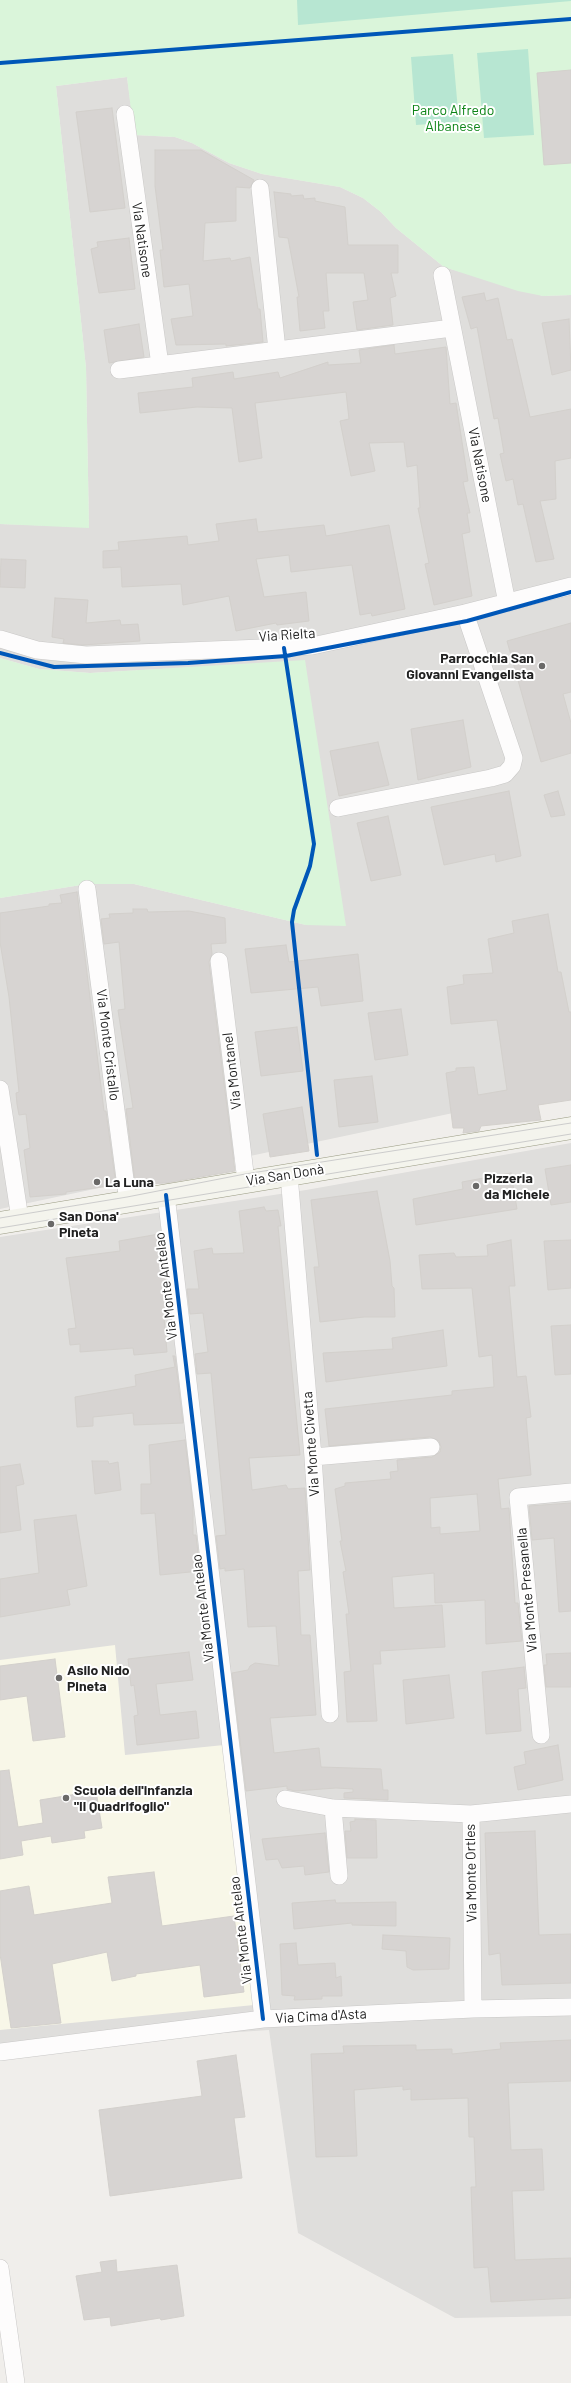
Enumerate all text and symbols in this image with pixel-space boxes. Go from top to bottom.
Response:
park label: Parco Alfredo Albanese [412,102,494,134]
street label: Via Natisone [128,201,156,279]
street label: Via Natisone [464,426,496,504]
street label: Via Rielta [258,625,316,645]
place label: Parrocchia San Giovanni Evangelista [406,650,534,682]
marker: Parrocchia San Giovanni Evangelista [537,661,547,671]
street label: Via Monte Cristallo [93,988,123,1102]
street label: Via Montanel [219,1032,245,1110]
street label: Via San Donà [245,1161,325,1189]
place label: Pizzeria da Michele [484,1170,550,1202]
place label: La Luna [105,1174,154,1190]
marker: La Luna [92,1177,102,1187]
marker: Pizzeria da Michele [471,1181,481,1191]
place label: San Dona' Pineta [59,1208,119,1240]
marker: San Dona' Pineta [46,1219,56,1229]
street label: Via Monte Antelao [151,1231,181,1341]
street label: Via Monte Civetta [299,1391,323,1497]
street label: Via Monte Presanella [513,1527,541,1653]
street label: Via Monte Antelao [188,1553,218,1663]
place label: Asilo Nido Pineta [67,1662,130,1694]
marker: Asilo Nido Pineta [54,1673,64,1683]
place label: Scuola dell'infanzia "Il Quadrifoglio" [74,1782,193,1814]
marker: Scuola dell'infanzia "Il Quadrifoglio" [61,1793,71,1803]
street label: Via Monte Ortles [462,1824,480,1922]
street label: Via Monte Antelao [226,1875,256,1985]
street label: Via Cima d'Asta [275,2005,367,2027]

